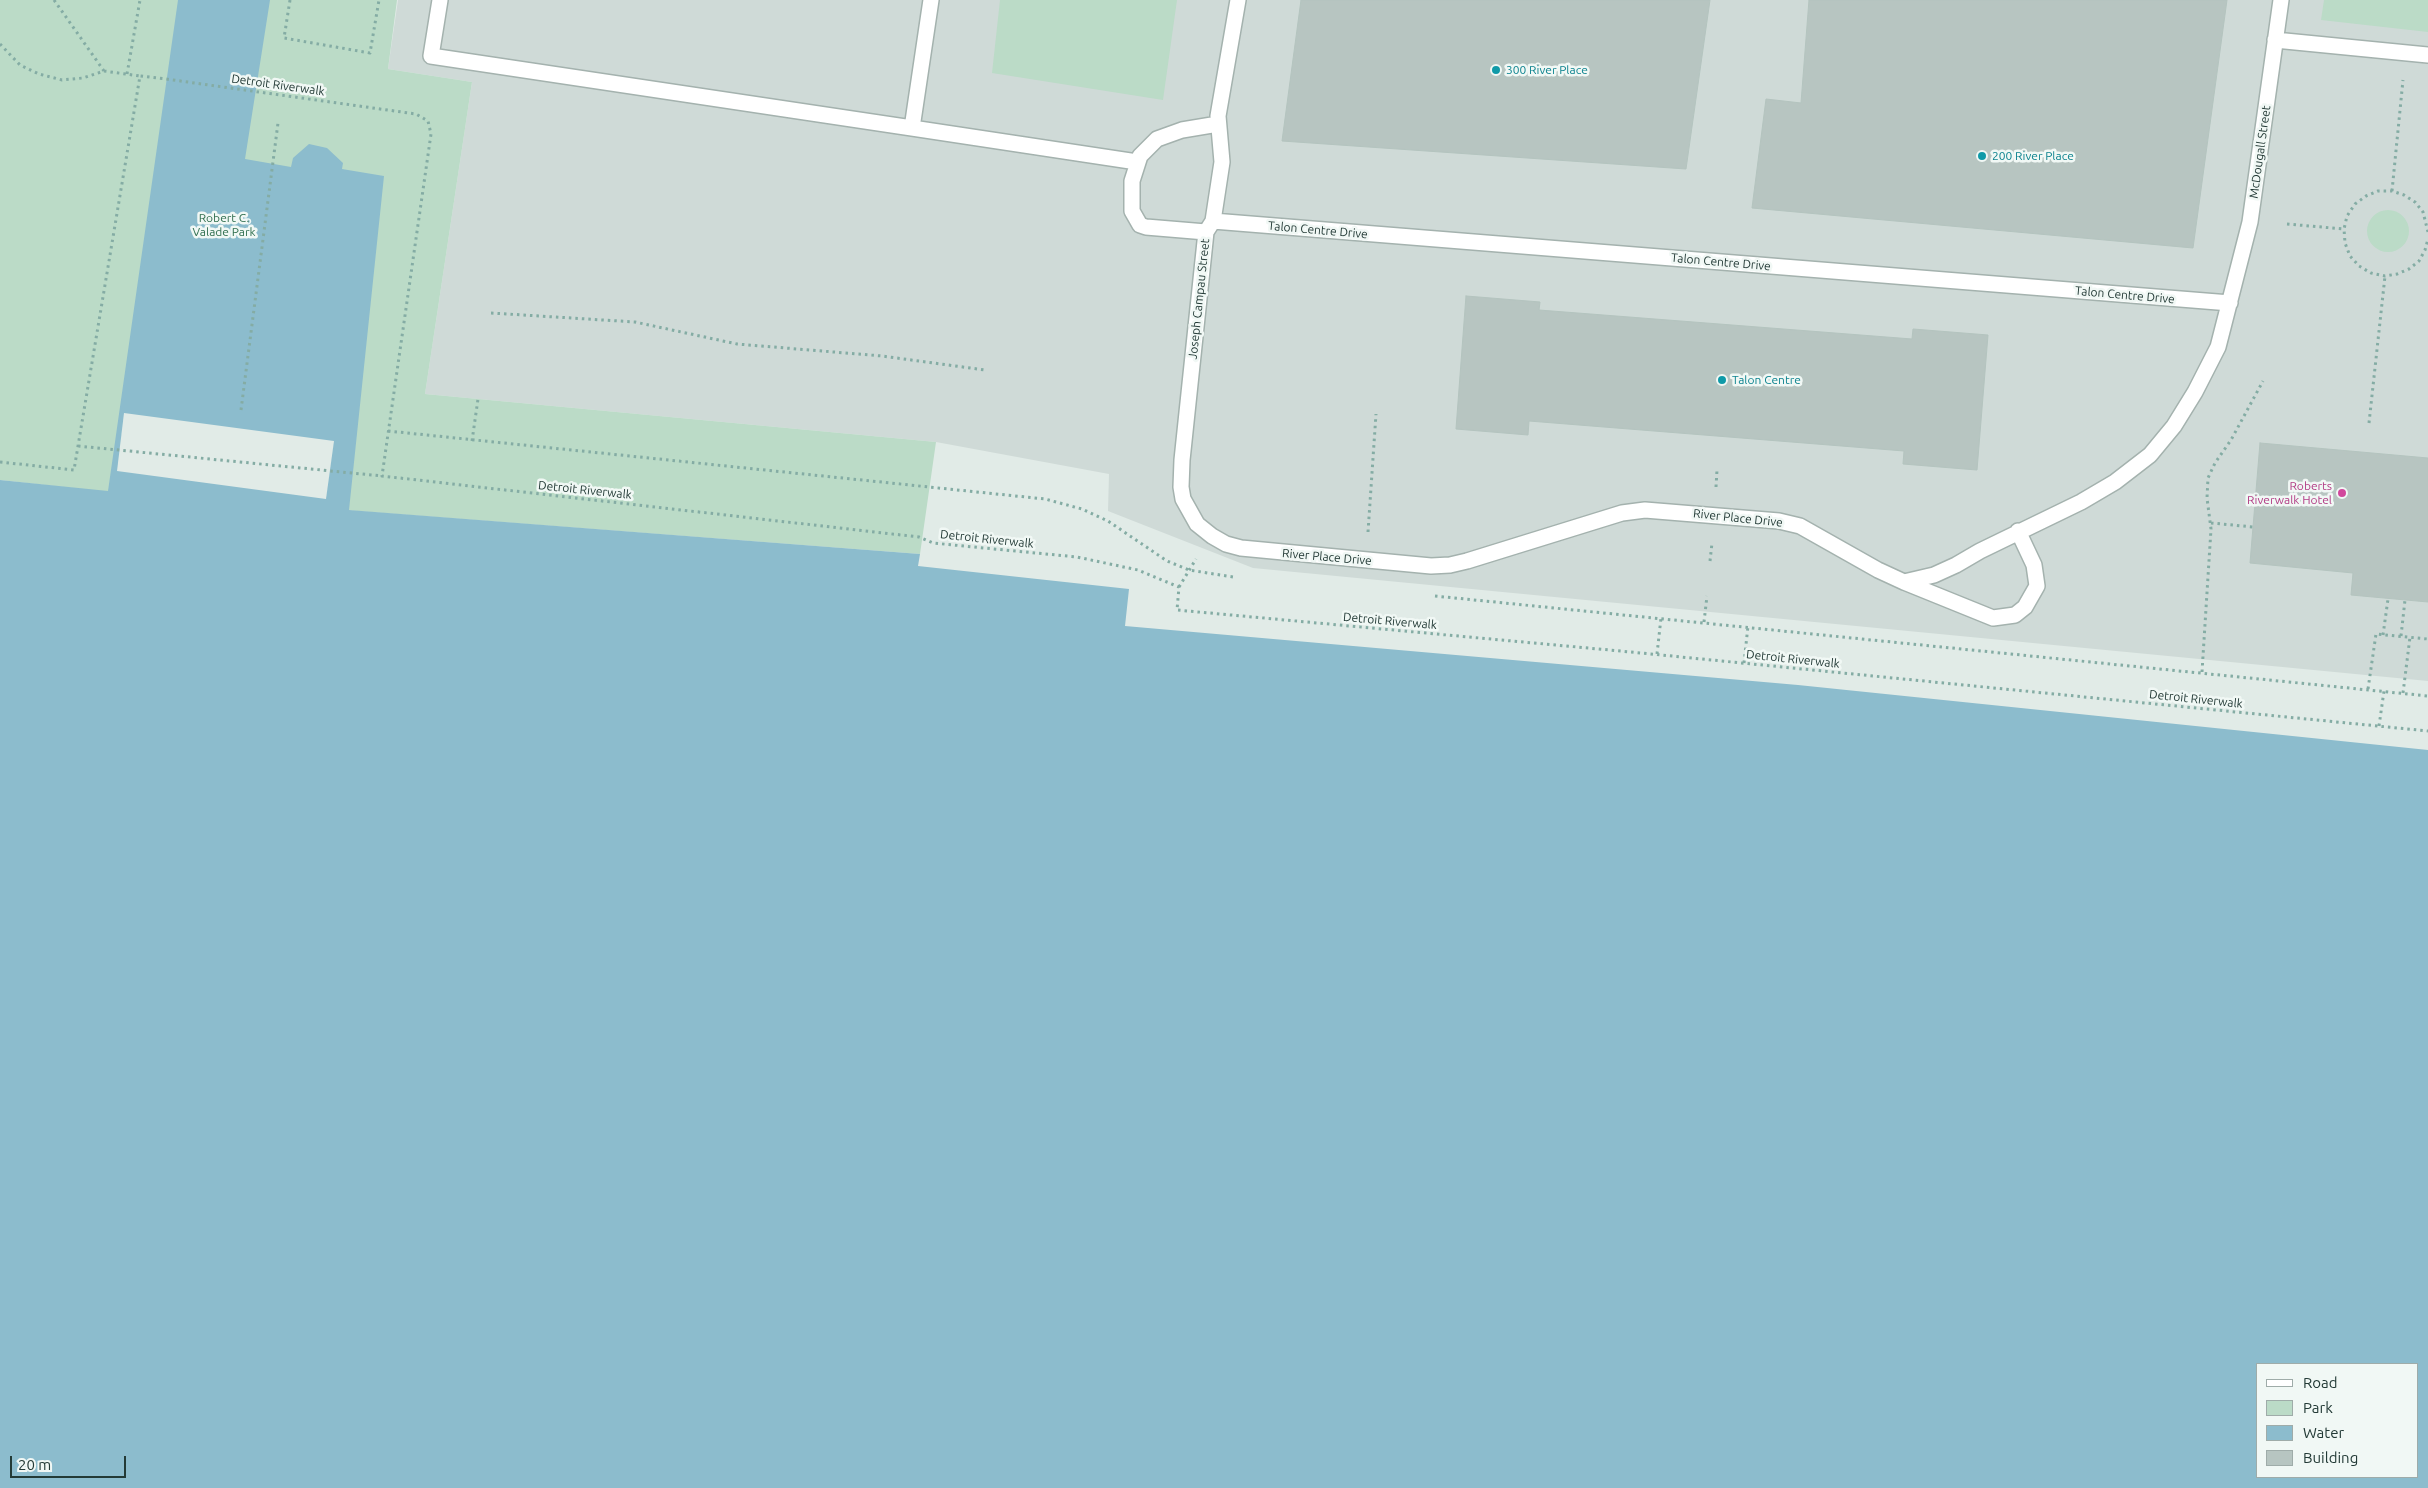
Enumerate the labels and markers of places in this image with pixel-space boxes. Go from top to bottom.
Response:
place label: 300 River Place [1506,63,1588,77]
marker: 300 River Place [1490,64,1502,76]
place label: 200 River Place [1992,149,2074,163]
marker: 200 River Place [1976,150,1988,162]
place label: Talon Centre [1732,373,1801,387]
marker: Talon Centre [1716,374,1728,386]
place label: Roberts Riverwalk Hotel [2247,479,2332,507]
marker: Roberts Riverwalk Hotel [2336,487,2348,499]

